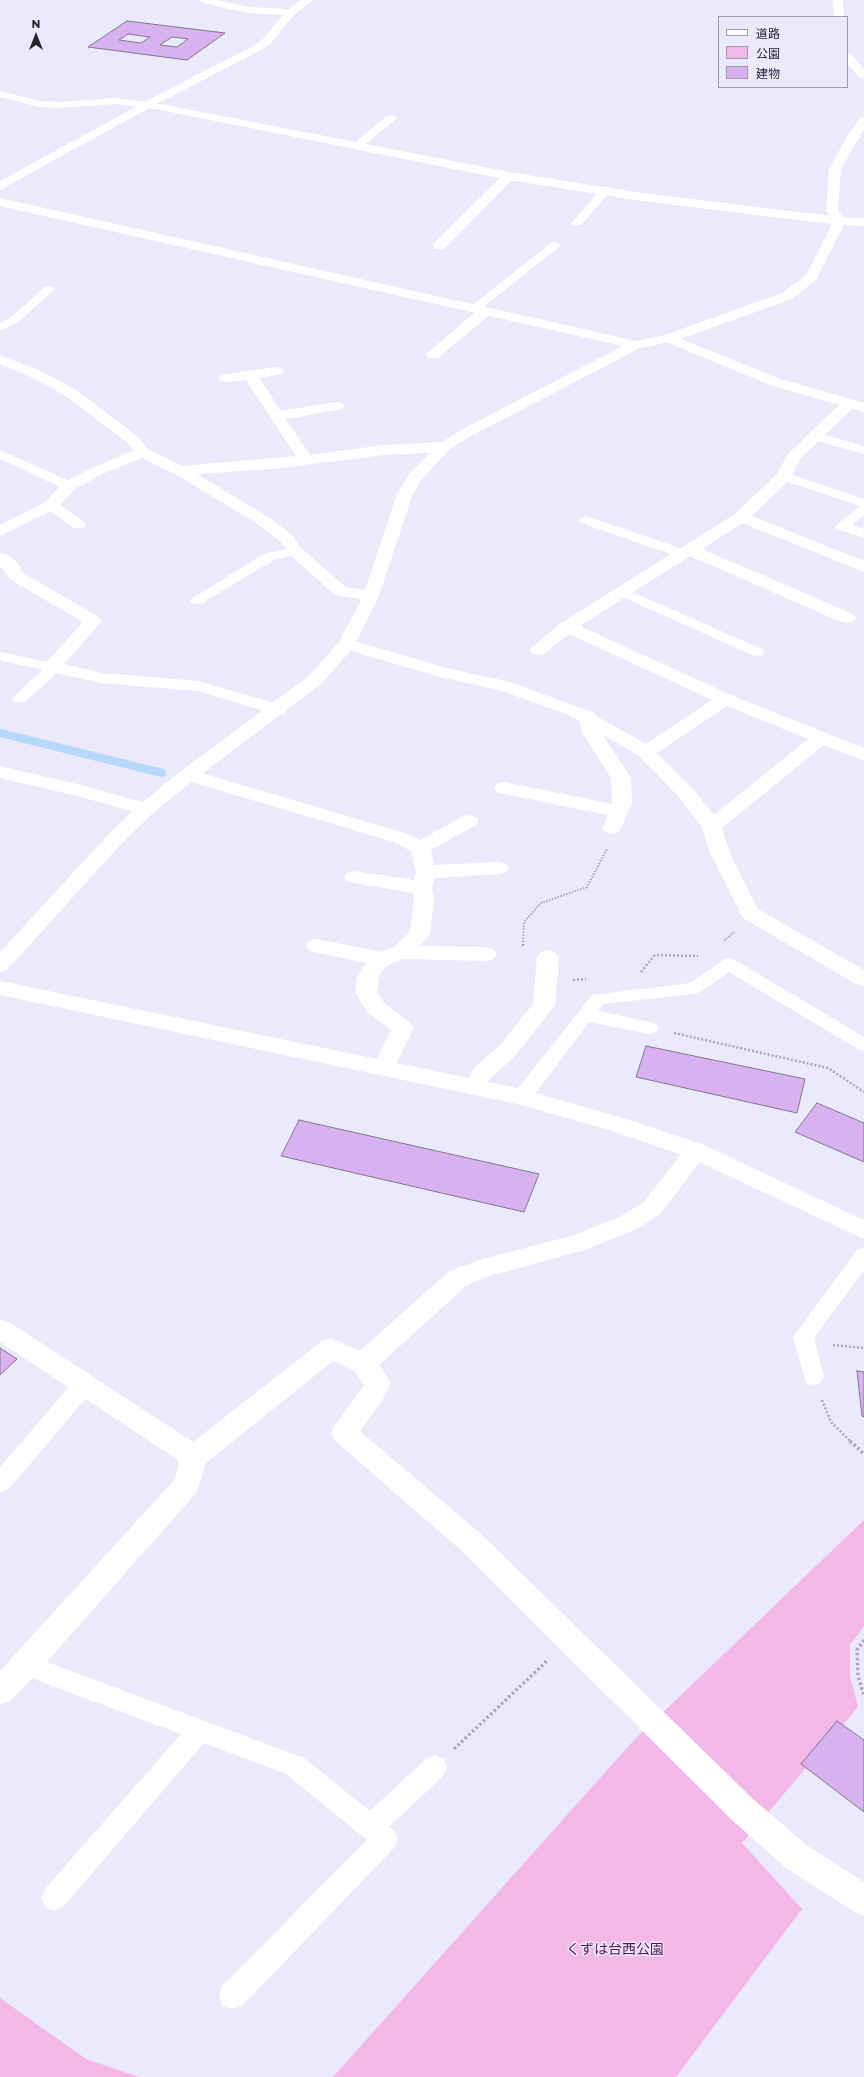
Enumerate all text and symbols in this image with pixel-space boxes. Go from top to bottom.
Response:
north arrow [16,16,56,56]
legend [718,16,848,88]
text: N [32,17,40,31]
text: 道路 [756,26,780,41]
text: 公園 [756,46,780,61]
text: 建物 [756,66,780,81]
park label: くずは台西公園 [566,1942,664,1958]

